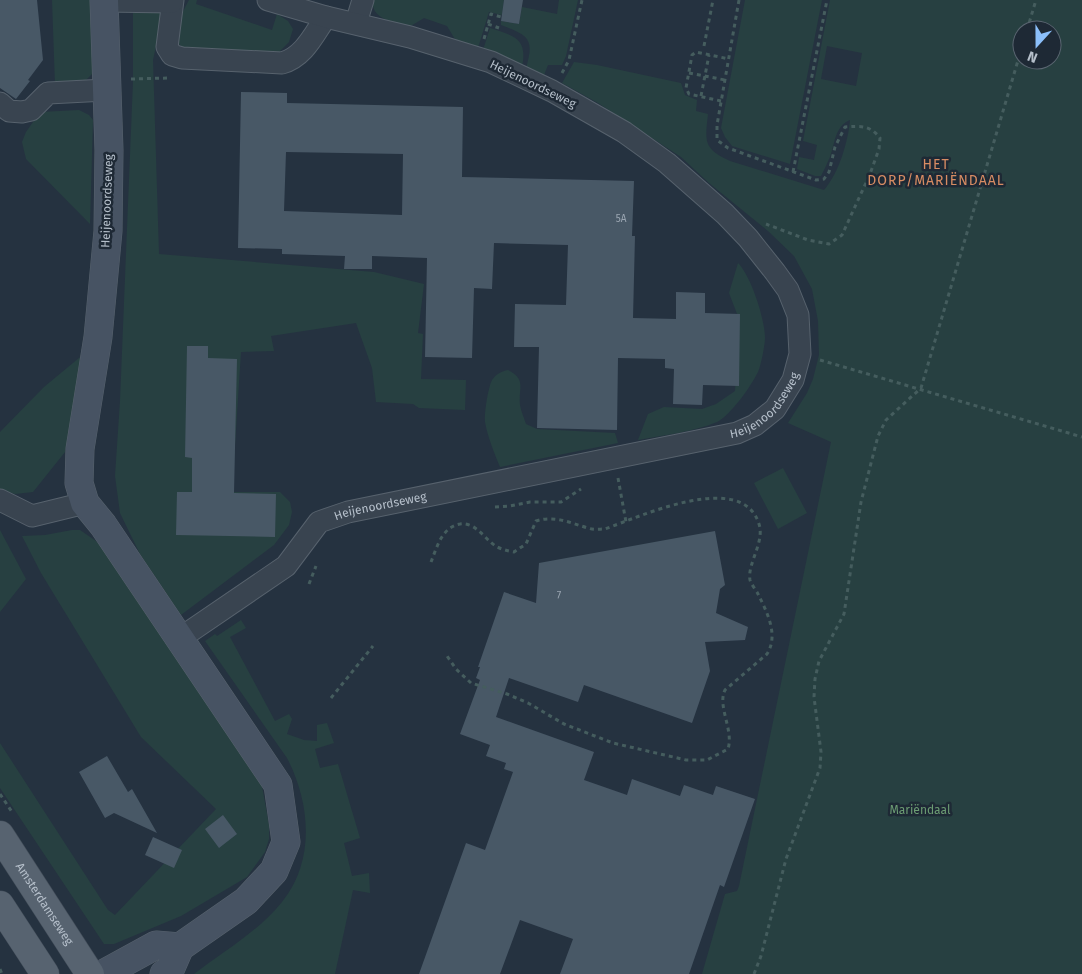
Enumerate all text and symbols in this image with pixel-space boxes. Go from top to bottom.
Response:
north arrow [1012,20,1062,70]
text: N [1025,47,1040,66]
street label: Heijenoordseweg [488,57,579,111]
street label: Heijenoordseweg [98,153,116,248]
district label: HET DORP/MARIËNDAAL [867,156,1005,189]
house number: 5A [616,213,627,225]
street label: Heijenoordseweg [729,370,802,441]
street label: Heijenoordseweg [332,489,428,523]
house number: 7 [557,590,562,602]
park label: Mariëndaal [889,803,951,817]
street label: Amsterdamseweg [13,860,77,948]

